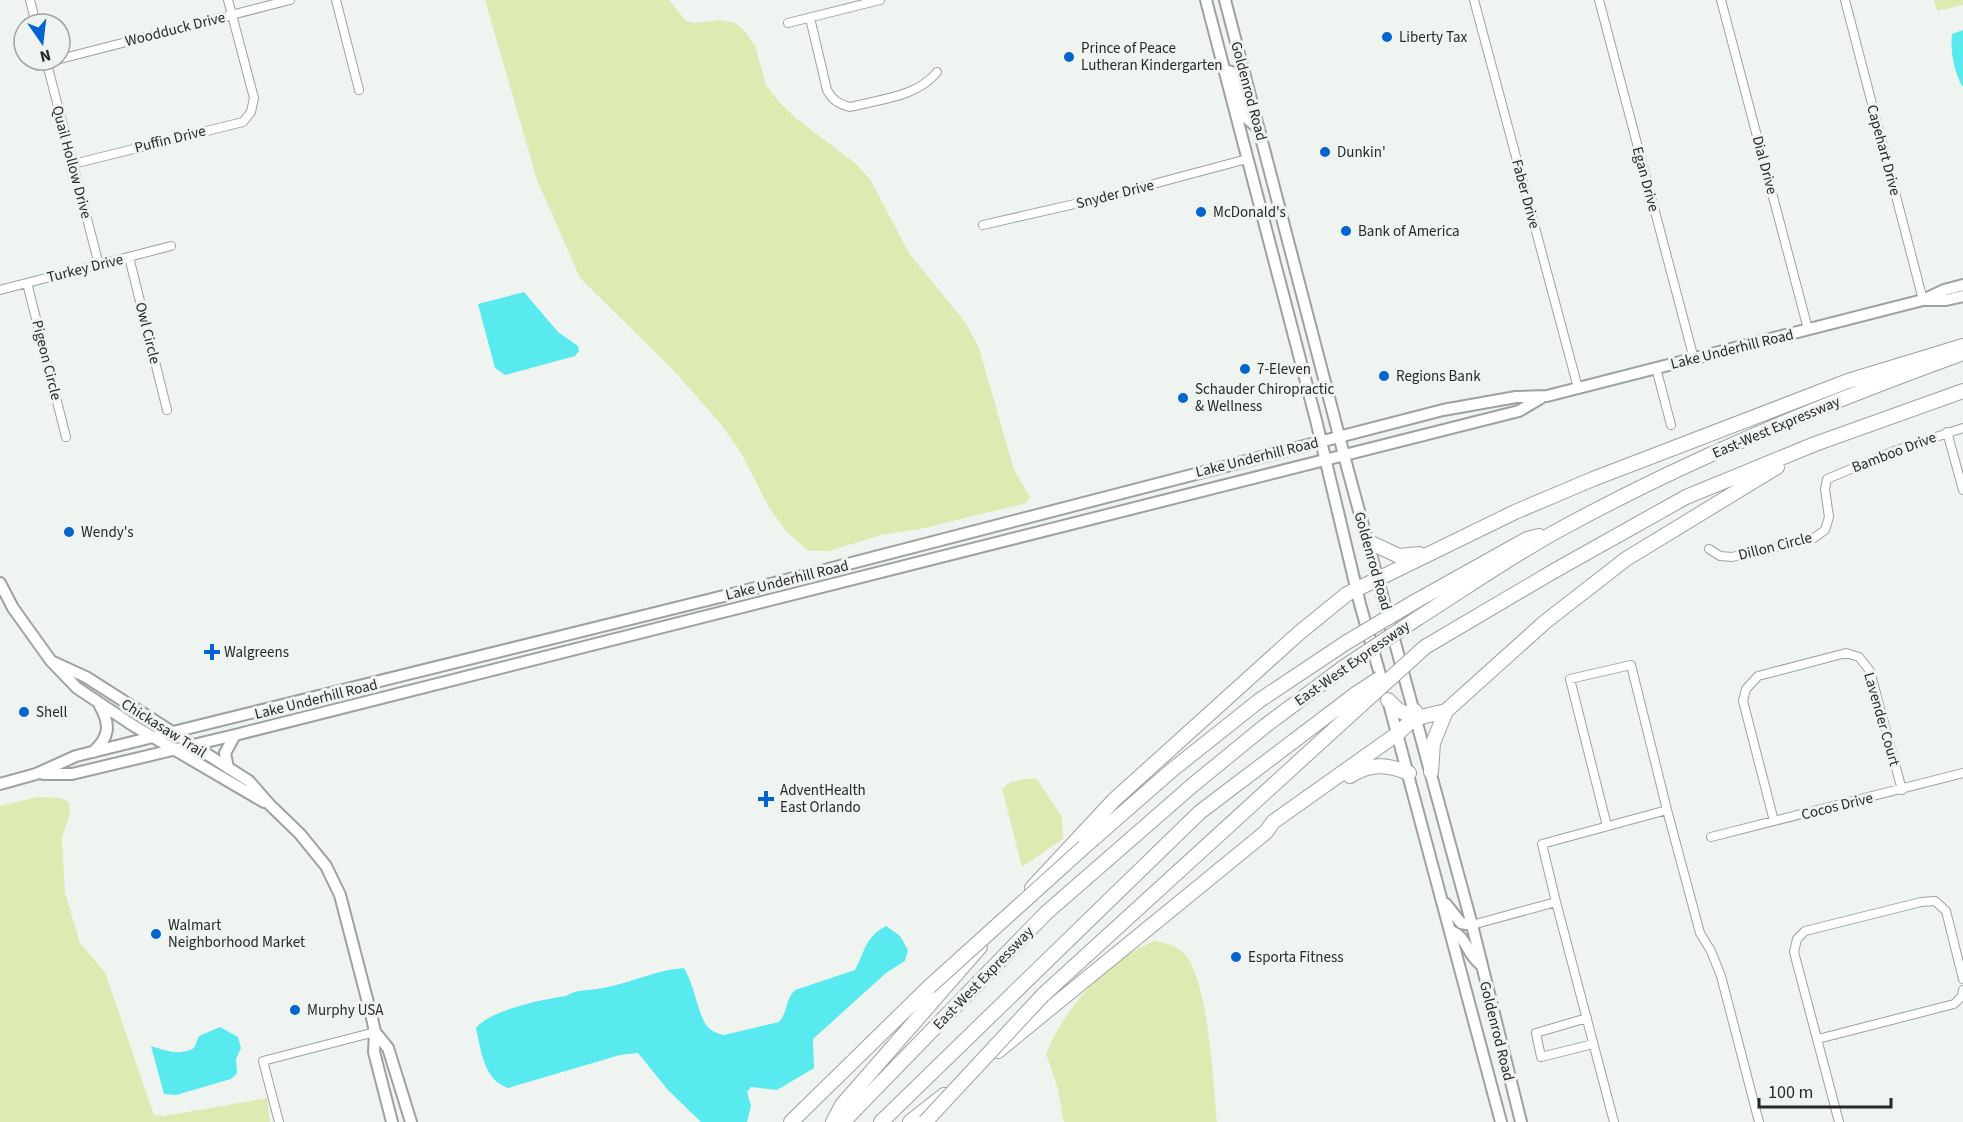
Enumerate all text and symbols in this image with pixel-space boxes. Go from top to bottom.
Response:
street label: Woodduck Drive [123,7,227,52]
north arrow [12,12,72,72]
place label: Liberty Tax [1399,27,1468,48]
marker: Liberty Tax [1380,30,1394,44]
place label: Prince of Peace Lutheran Kindergarten [1081,38,1223,76]
street label: Goldenrod Road [1225,39,1272,143]
text: N [38,44,53,68]
marker: Prince of Peace Lutheran Kindergarten [1062,50,1076,64]
street label: Capehart Drive [1861,102,1906,198]
street label: Quail Hollow Drive [46,103,97,221]
street label: Puffin Drive [132,121,208,158]
street label: Dial Drive [1747,134,1782,197]
place label: Dunkin' [1337,142,1386,163]
street label: Egan Drive [1627,144,1664,214]
marker: Dunkin' [1318,145,1332,159]
street label: Faber Drive [1506,157,1545,231]
street label: Snyder Drive [1074,175,1156,214]
place label: McDonald's [1213,202,1286,223]
marker: McDonald's [1194,205,1208,219]
place label: Bank of America [1358,221,1460,242]
marker: Bank of America [1339,224,1353,238]
street label: Turkey Drive [45,249,125,288]
street label: Owl Circle [130,300,165,366]
street label: Pigeon Circle [26,318,67,402]
street label: Lake Underhill Road [1668,324,1796,375]
place label: 7-Eleven [1257,359,1311,380]
marker: 7-Eleven [1238,362,1252,376]
place label: Regions Bank [1396,366,1481,387]
marker: Regions Bank [1377,369,1391,383]
place label: Schauder Chiropractic & Wellness [1195,379,1334,417]
marker: Schauder Chiropractic & Wellness [1176,391,1190,405]
street label: East-West Expressway [1709,391,1843,464]
street label: Bamboo Drive [1849,427,1939,478]
street label: Lake Underhill Road [1193,432,1321,483]
street label: Goldenrod Road [1348,509,1397,613]
place label: Wendy's [81,522,134,543]
marker: Wendy's [62,525,76,539]
street label: Dillon Circle [1736,527,1814,566]
street label: Lake Underhill Road [723,555,851,606]
street label: East-West Expressway [1290,616,1414,711]
place label: Walgreens [224,642,289,663]
marker: Walgreens [205,645,219,659]
street label: Lavender Court [1858,670,1905,768]
street label: Lake Underhill Road [252,674,380,725]
street label: Chickasaw Trail [117,694,211,763]
place label: Shell [36,702,67,723]
marker: Shell [17,705,31,719]
place label: AdventHealth East Orlando [780,780,866,818]
street label: Cocos Drive [1799,787,1875,826]
marker: AdventHealth East Orlando [757,790,775,808]
place label: Walmart Neighborhood Market [168,915,305,953]
street label: East-West Expressway [928,922,1038,1035]
marker: Walmart Neighborhood Market [149,927,163,941]
place label: Esporta Fitness [1248,947,1344,968]
marker: Esporta Fitness [1229,950,1243,964]
street label: Goldenrod Road [1474,979,1519,1083]
place label: Murphy USA [307,1000,384,1021]
marker: Murphy USA [288,1003,302,1017]
scale bar [1759,1071,1891,1109]
text: 100 m [1768,1080,1813,1105]

